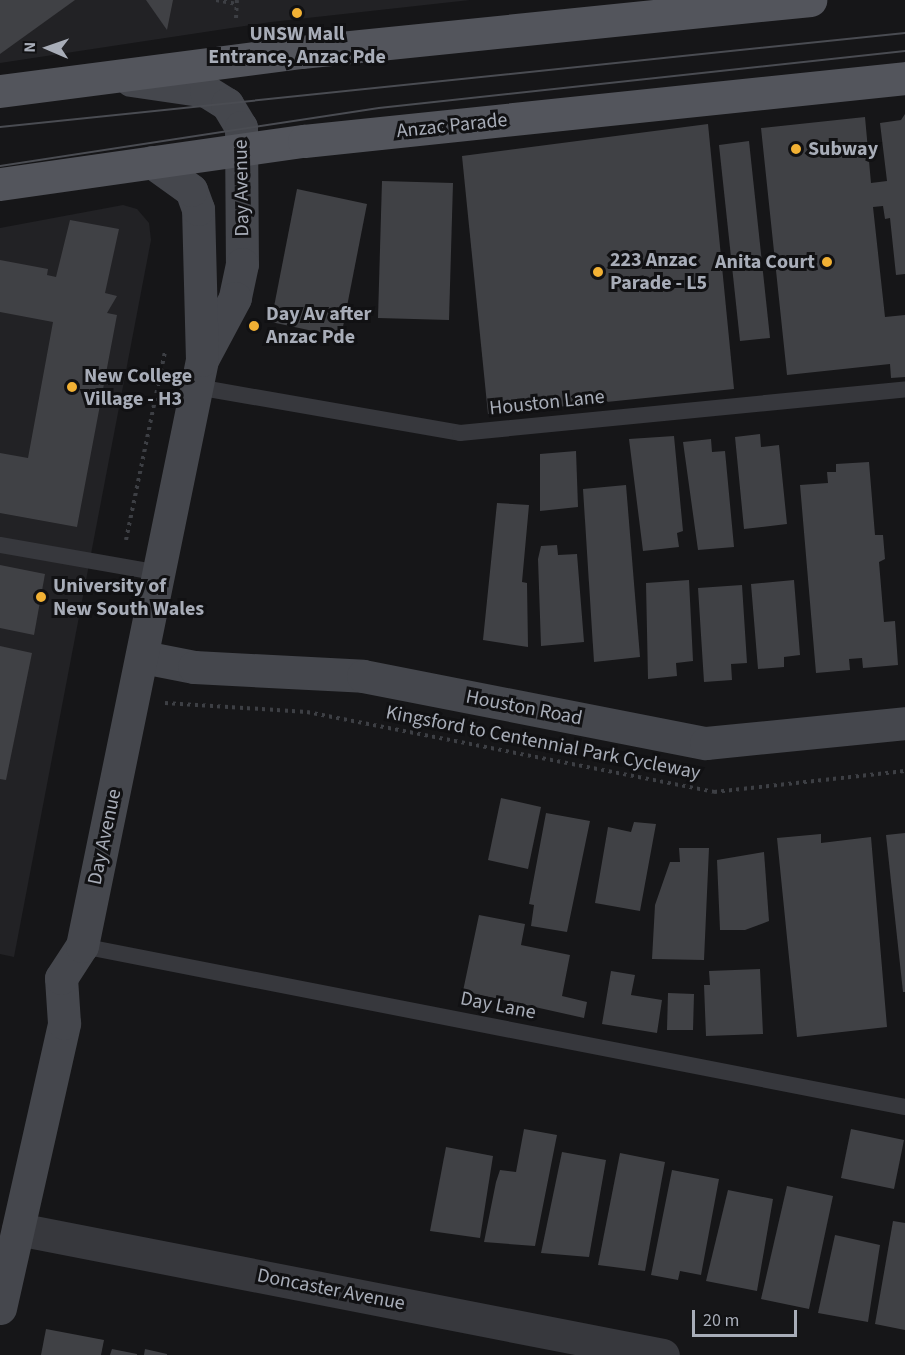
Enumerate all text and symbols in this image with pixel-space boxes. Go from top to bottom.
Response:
marker: UNSW Mall Entrance, Anzac Pde [290,6,304,20]
north arrow [18,18,78,78]
place label: UNSW Mall Entrance, Anzac Pde [208,22,386,69]
text: N [19,42,41,53]
street label: Anzac Parade [395,108,509,144]
place label: Subway [808,137,878,161]
street label: Day Avenue [229,139,255,237]
marker: Subway [789,142,803,156]
place label: 223 Anzac Parade - L5 [610,248,707,295]
place label: Anita Court [715,250,815,274]
marker: Anita Court [820,255,834,269]
marker: 223 Anzac Parade - L5 [591,265,605,279]
place label: Day Av after Anzac Pde [266,302,372,349]
marker: Day Av after Anzac Pde [247,319,261,333]
place label: New College Village - H3 [84,364,192,411]
marker: New College Village - H3 [65,380,79,394]
street label: Houston Lane [488,385,606,421]
place label: University of New South Wales [53,574,204,621]
marker: University of New South Wales [34,590,48,604]
street label: Houston Road [464,685,584,731]
street label: Kingsford to Centennial Park Cycleway [384,701,702,785]
street label: Day Avenue [83,787,127,887]
street label: Day Lane [458,987,538,1025]
street label: Doncaster Avenue [255,1264,407,1316]
scale bar [695,1298,800,1336]
text: 20 m [703,1308,739,1333]

